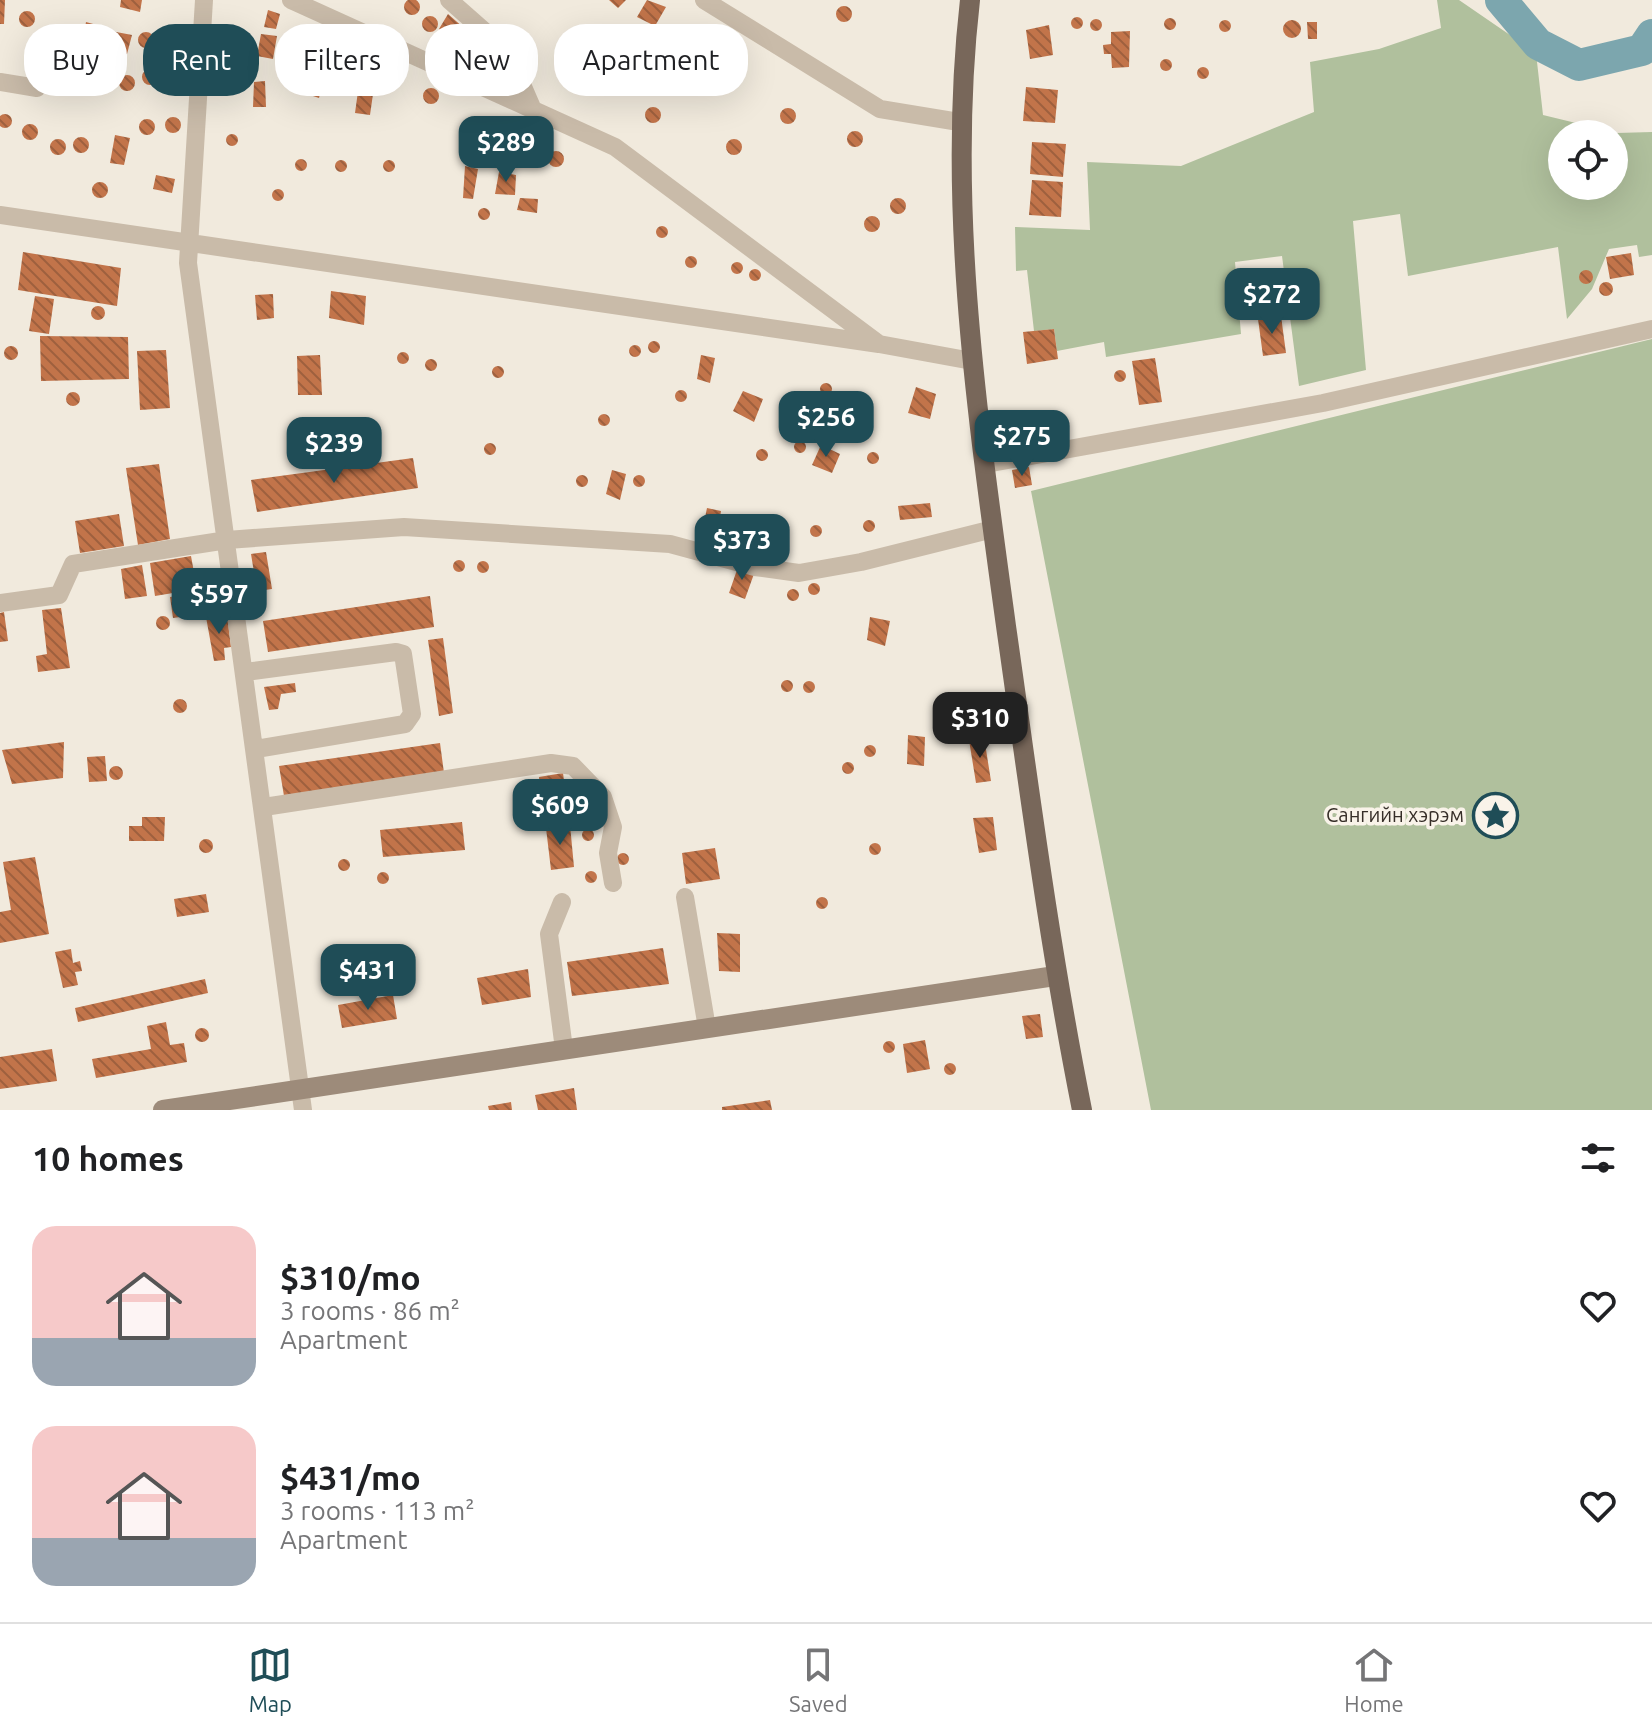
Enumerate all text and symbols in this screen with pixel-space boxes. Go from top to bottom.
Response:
chip: Buy [24,24,127,96]
chip: Rent [143,24,259,96]
chip: Filters [275,24,409,96]
chip: New [425,24,538,96]
chip: Apartment [554,24,748,96]
pin: $289 [459,116,553,184]
map controls [1548,120,1628,200]
button: locate [1548,120,1628,200]
text: $289 [477,127,535,156]
pin: $272 [1225,268,1319,336]
text: $272 [1243,279,1301,308]
pin: $256 [779,391,873,459]
text: $256 [797,402,855,431]
pin: $275 [975,410,1069,478]
pin: $239 [287,417,381,485]
text: $275 [993,421,1051,450]
text: $239 [305,428,363,457]
pin: $373 [695,514,789,582]
text: $373 [713,525,771,554]
pin: $597 [172,568,266,636]
text: $597 [190,579,248,608]
pin: $310 [933,692,1027,760]
text: $310 [951,703,1009,732]
pin: $609 [513,779,607,847]
text: $609 [531,790,589,819]
place icon: Сангийн хэрэм [1471,791,1519,839]
place label: Сангийн хэрэм [1326,803,1464,826]
pin: $431 [321,944,415,1012]
text: $431 [339,955,397,984]
icon: filters [1576,1136,1620,1180]
text: 10 homes [32,1139,184,1177]
icon: home [96,1258,192,1354]
text: $310/mo [280,1258,421,1296]
icon: heart [1576,1284,1620,1328]
text: 3 rooms · 86 m² [280,1296,460,1325]
text: Apartment [280,1325,407,1354]
icon: home [96,1458,192,1554]
text: $431/mo [280,1458,421,1496]
icon: heart [1576,1484,1620,1528]
text: 3 rooms · 113 m² [280,1496,475,1525]
text: Apartment [280,1525,407,1554]
tab: Map [248,1643,292,1716]
tab: Saved [789,1643,848,1716]
tab: Home [1344,1643,1404,1716]

